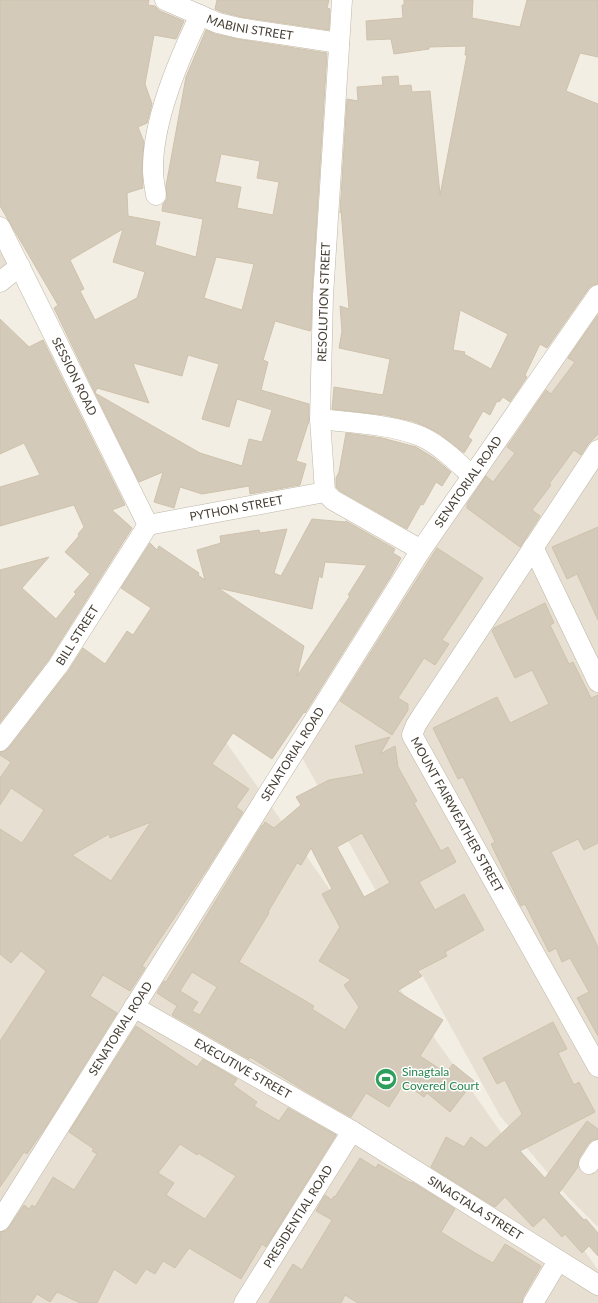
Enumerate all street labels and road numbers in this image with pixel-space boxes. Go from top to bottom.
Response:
street label: MABINI STREET [204,11,294,43]
street label: RESOLUTION STREET [314,242,333,362]
street label: SESSION ROAD [49,335,101,418]
street label: SENATORIAL ROAD [431,433,505,530]
street label: PYTHON STREET [188,492,284,524]
street label: BILL STREET [52,602,102,668]
street label: SENATORIAL ROAD [257,704,328,804]
street label: MOUNT FAIRWEATHER STREET [408,734,507,895]
street label: SENATORIAL ROAD [85,979,155,1078]
street label: EXECUTIVE STREET [192,1035,294,1102]
street label: PRESIDENTIAL ROAD [260,1162,336,1270]
street label: SINAGTALA STREET [425,1172,526,1243]

